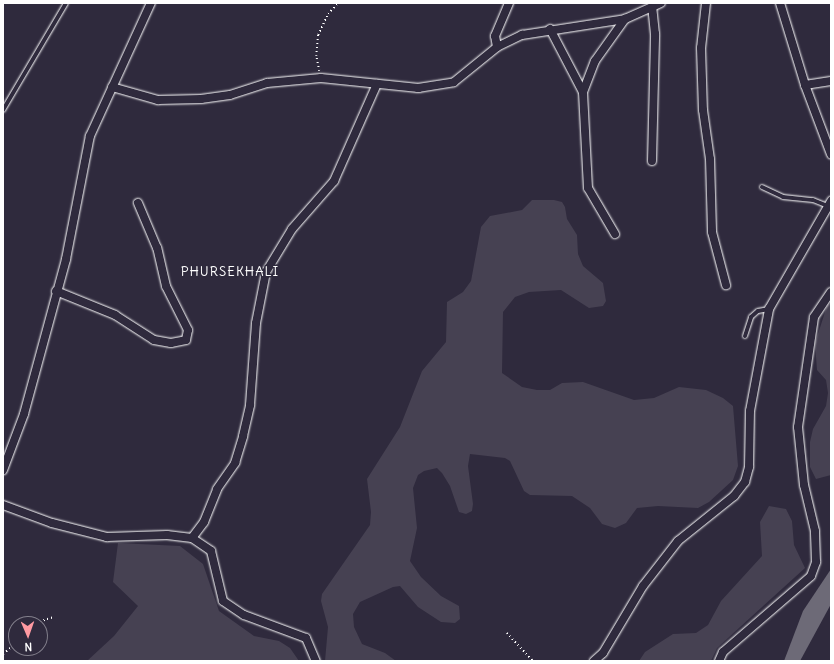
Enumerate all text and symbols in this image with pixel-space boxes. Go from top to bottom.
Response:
district label: PHURSEKHALI [181,264,279,280]
north arrow [8,616,48,656]
text: N [24,640,32,654]

